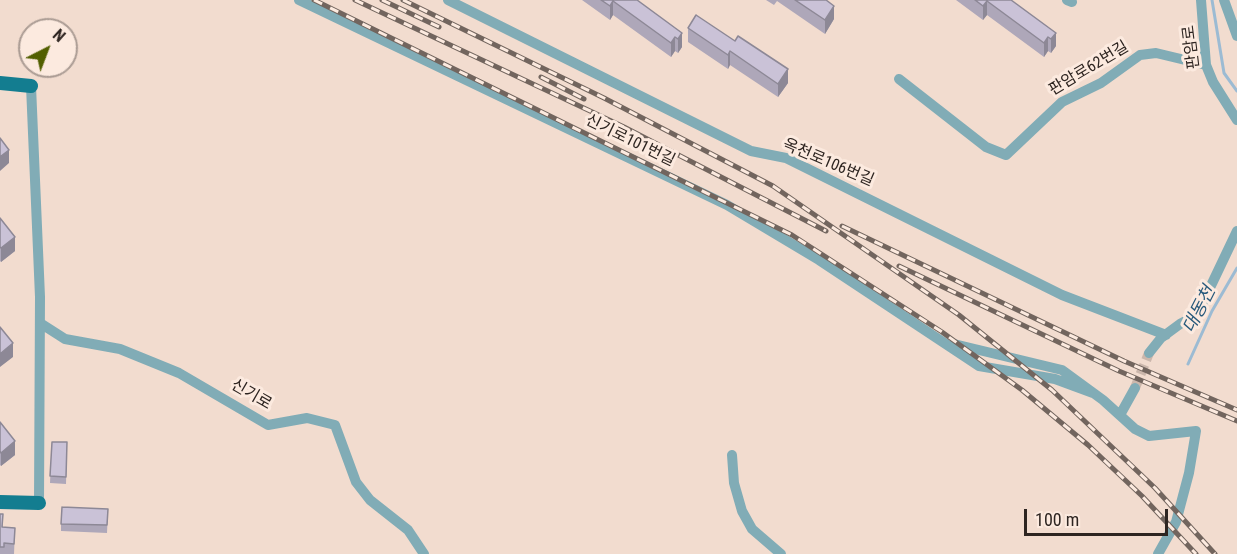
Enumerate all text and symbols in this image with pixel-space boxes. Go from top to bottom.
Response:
north arrow [18,18,78,78]
street label: 판암로 [1180,24,1204,70]
text: N [49,25,69,46]
street label: 판암로62번길 [1046,38,1132,100]
street label: 신기로101번길 [582,111,678,171]
street label: 옥천로106번길 [779,135,877,191]
water label: 대동천 [1179,283,1221,337]
street label: 신기로 [227,376,275,414]
scale bar [1027,497,1171,535]
text: 100 m [1035,509,1079,530]

